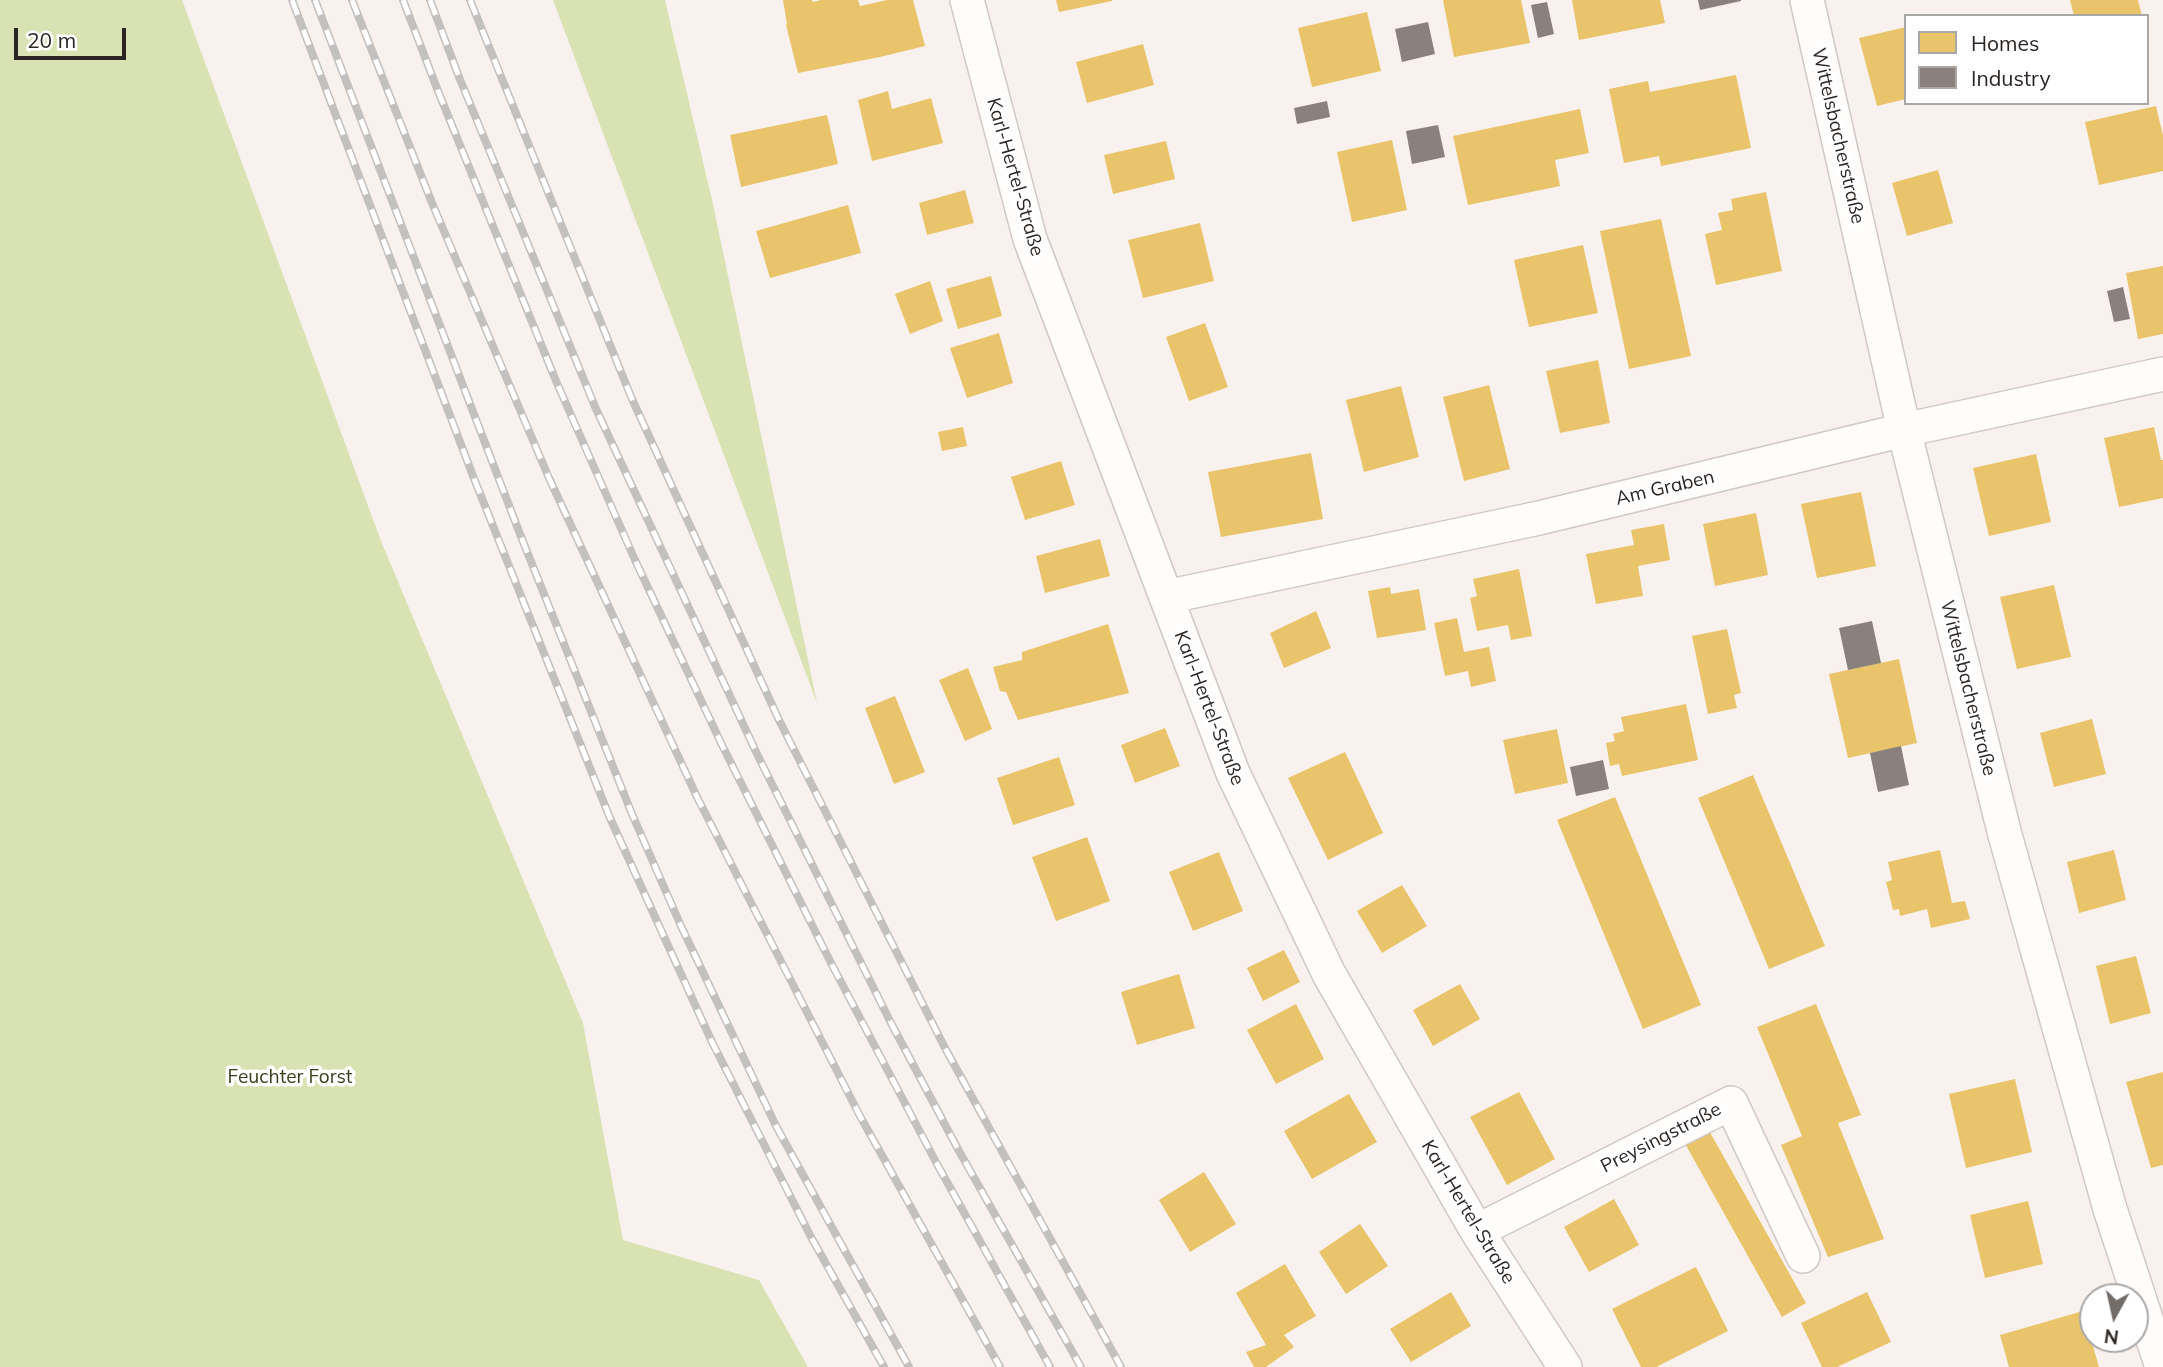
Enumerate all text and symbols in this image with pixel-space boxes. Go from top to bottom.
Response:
scale bar [18,14,130,58]
legend [1904,14,2149,105]
text: 20 m [27,27,76,53]
text: Homes [1971,30,2039,56]
street label: Wittelsbacherstraße [1807,46,1869,226]
text: Industry [1971,65,2051,91]
street label: Karl-Hertel-Straße [982,95,1048,259]
street label: Am Graben [1613,466,1717,510]
street label: Wittelsbacherstraße [1935,598,2001,778]
street label: Karl-Hertel-Straße [1169,628,1249,788]
park label: Feuchter Forst [228,1066,352,1088]
street label: Preysingstraße [1597,1098,1725,1178]
street label: Karl-Hertel-Straße [1416,1136,1520,1288]
north arrow [2079,1283,2149,1353]
text: N [2103,1324,2120,1350]

